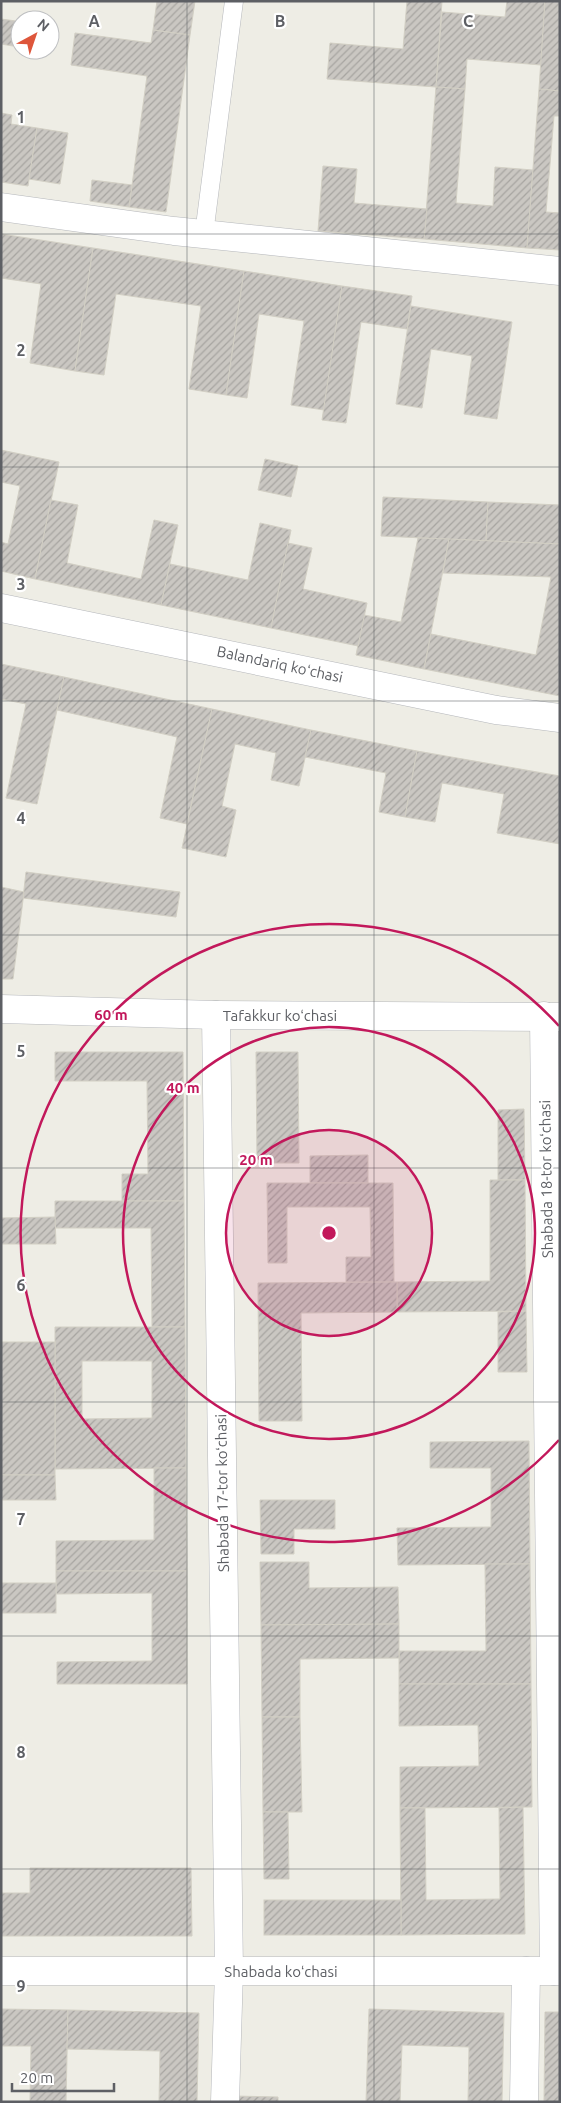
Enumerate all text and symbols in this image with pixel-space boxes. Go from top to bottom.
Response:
north arrow [10,10,60,60]
text: A [88,12,100,30]
text: B [275,12,285,30]
text: C [463,12,473,30]
text: N [34,16,53,35]
text: 1 [16,108,26,126]
text: 2 [16,341,26,359]
text: 3 [16,575,26,593]
street label: Balandariq koʻchasi [215,642,345,686]
text: 4 [16,809,26,827]
text: 60 m [94,1006,128,1023]
street label: Tafakkur koʻchasi [223,1007,337,1024]
text: 5 [16,1042,26,1060]
text: 40 m [166,1079,200,1096]
street label: Shabada 18-tor koʻchasi [536,1100,556,1258]
text: 20 m [239,1151,273,1168]
centre of rings [320,1224,338,1242]
text: 6 [16,1276,26,1294]
street label: Shabada 17-tor koʻchasi [212,1414,232,1572]
text: 7 [16,1510,26,1528]
text: 8 [16,1743,26,1761]
street label: Shabada koʻchasi [224,1963,338,1980]
text: 9 [16,1977,26,1995]
scale bar [12,2060,115,2092]
text: 20 m [20,2069,53,2086]

